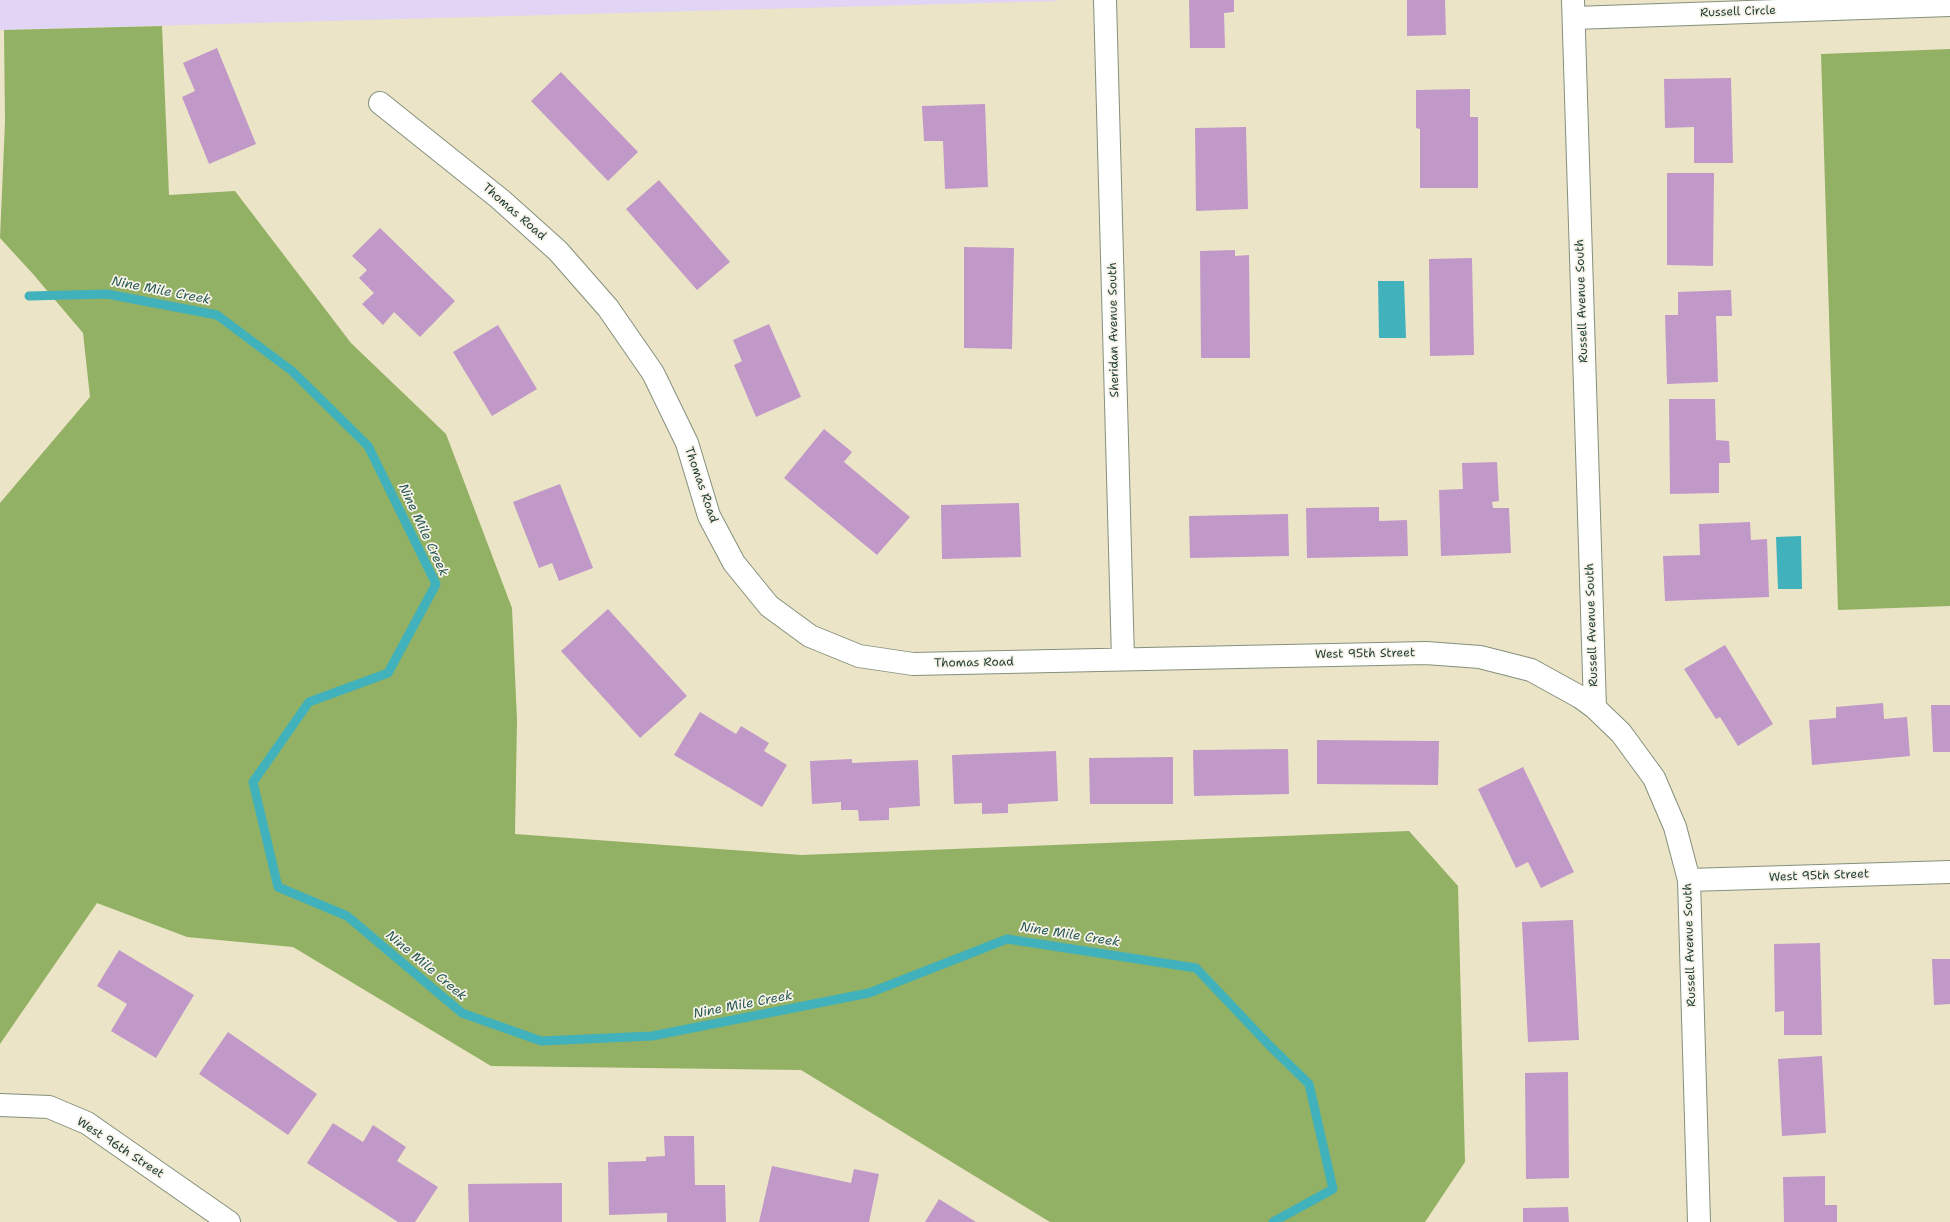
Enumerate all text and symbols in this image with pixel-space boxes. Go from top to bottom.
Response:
street label: Russell Circle [1700,3,1776,21]
street label: Thomas Road [479,181,549,243]
street label: Russell Avenue South [1573,239,1591,363]
street label: Sheridan Avenue South [1106,262,1122,398]
water label: Nine Mile Creek [110,274,212,308]
street label: Thomas Road [681,445,721,525]
water label: Nine Mile Creek [395,481,451,579]
street label: Russell Avenue South [1583,563,1601,687]
street label: West 95th Street [1315,646,1415,662]
street label: Thomas Road [934,655,1014,671]
street label: West 95th Street [1769,867,1869,885]
street label: Russell Avenue South [1681,883,1699,1007]
water label: Nine Mile Creek [1019,919,1121,951]
water label: Nine Mile Creek [382,928,470,1004]
water label: Nine Mile Creek [692,988,794,1022]
street label: West 96th Street [74,1114,166,1182]

